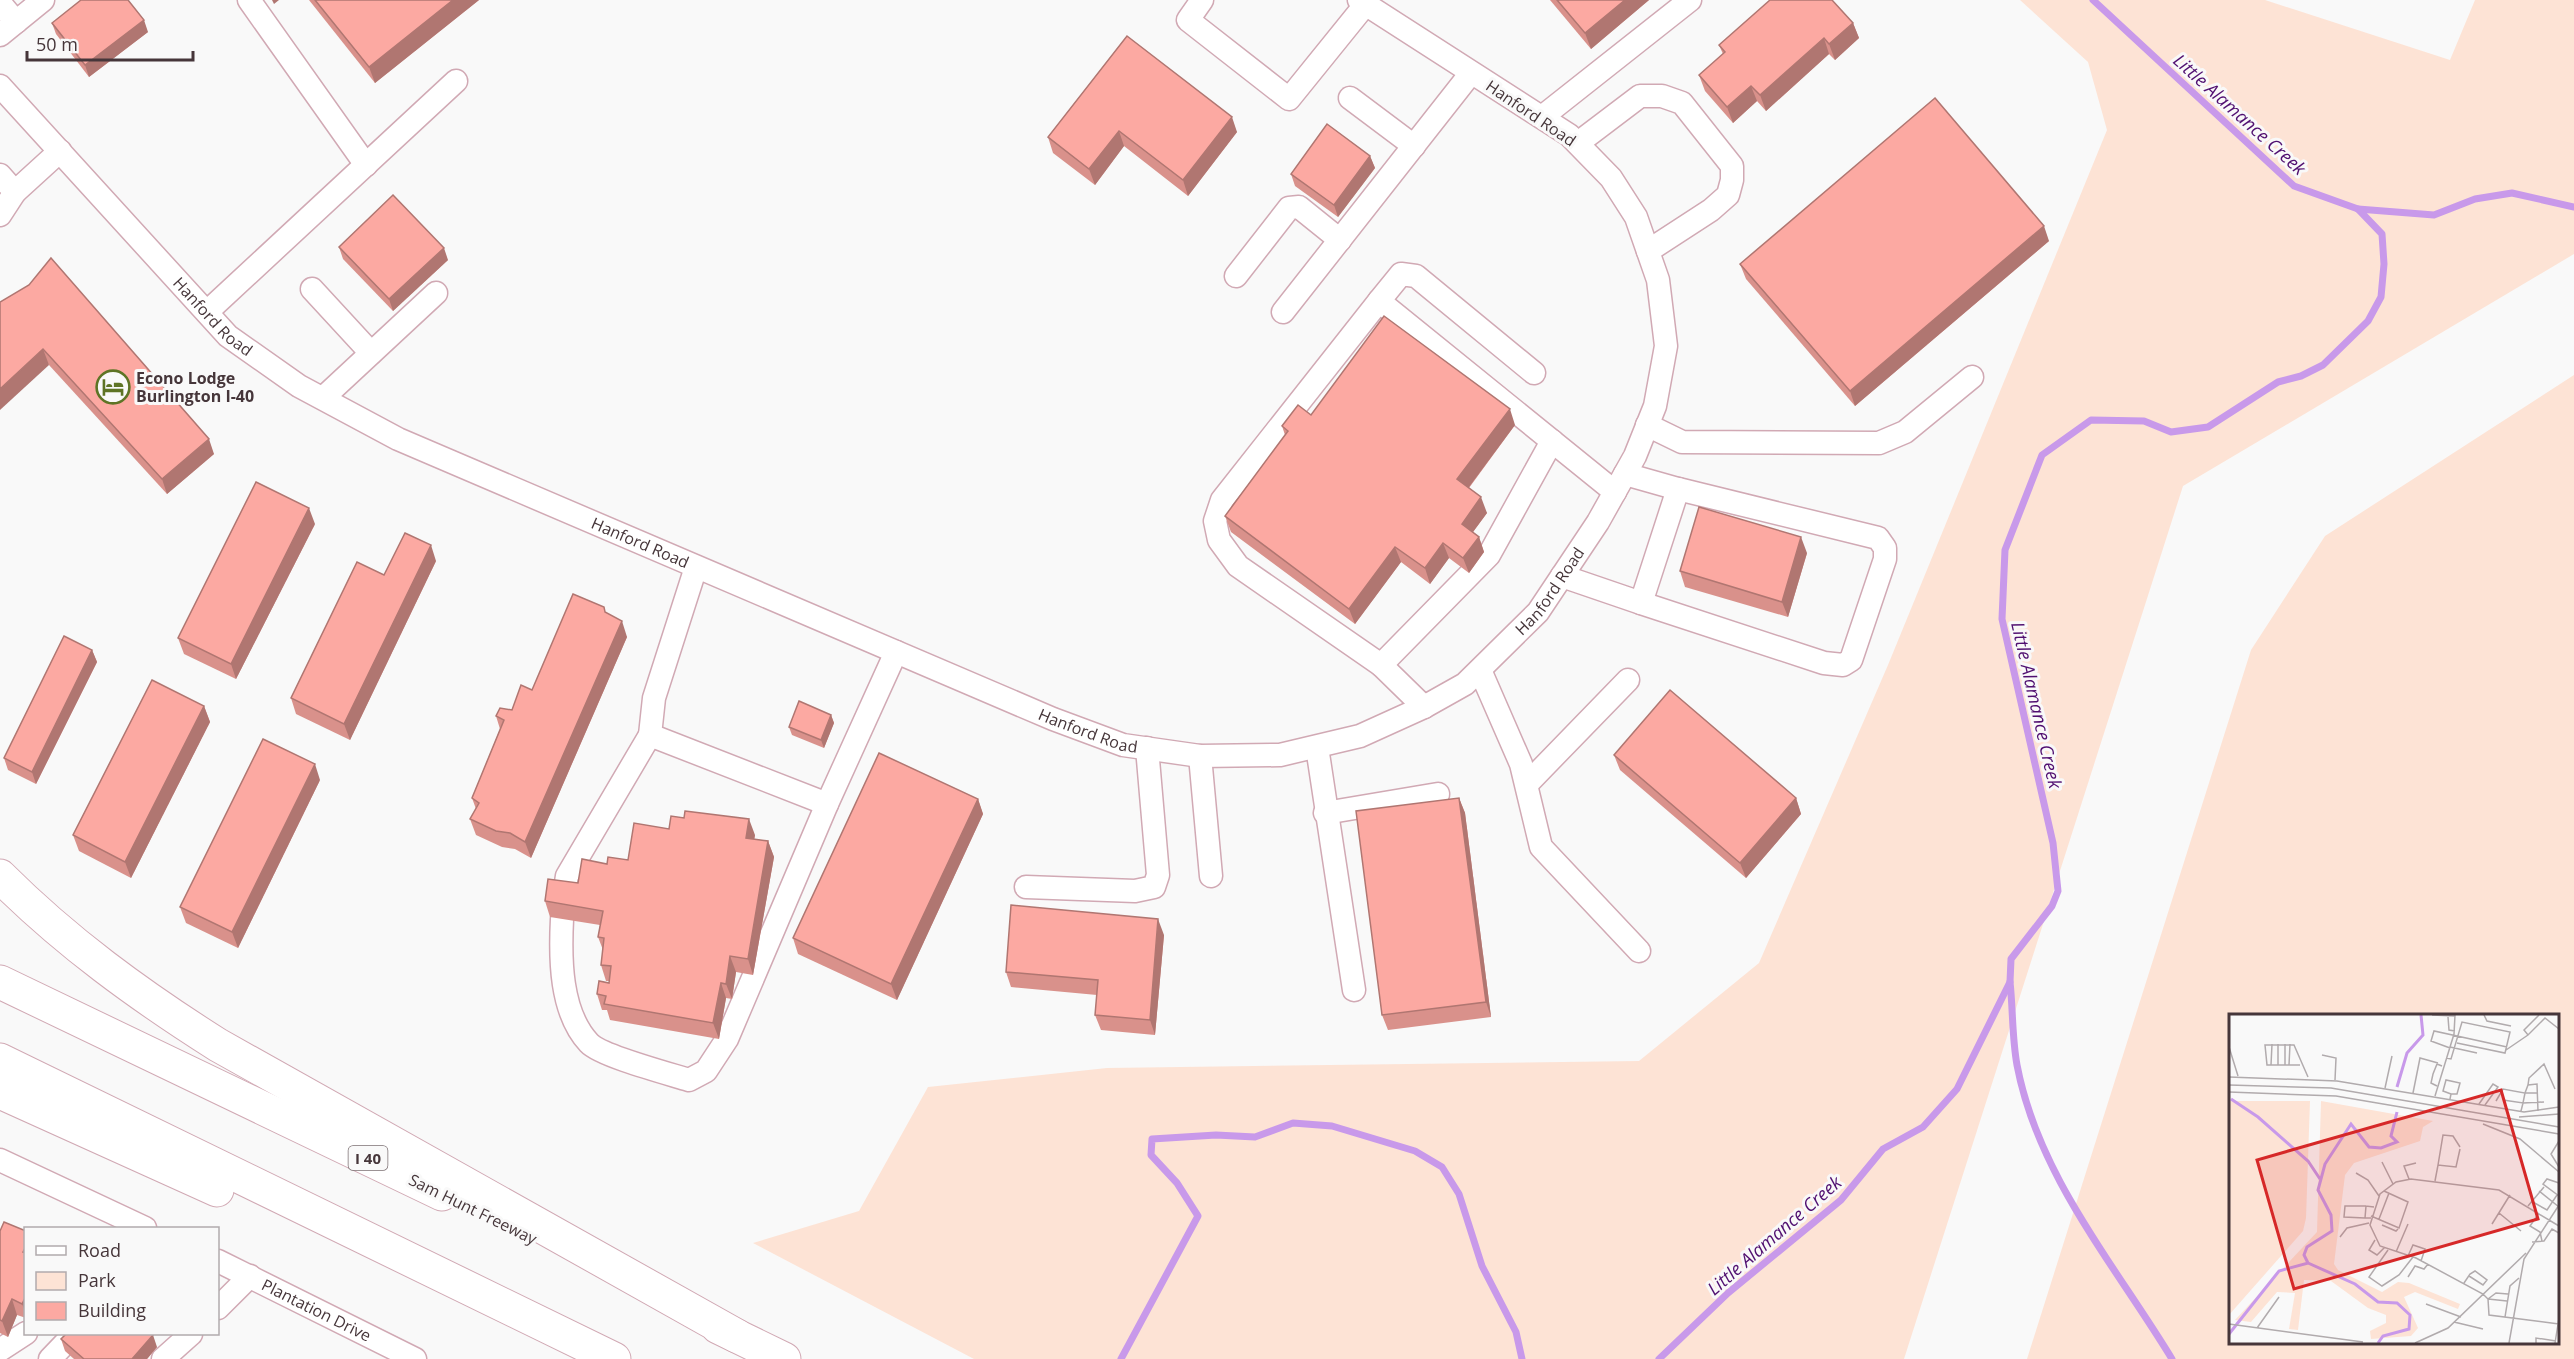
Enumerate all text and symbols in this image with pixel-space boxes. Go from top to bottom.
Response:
scale bar [27,24,194,62]
text: 50 m [36,32,78,56]
water label: Little Alamance Creek [2169,48,2312,181]
street label: Hanford Road [1482,75,1580,151]
street label: Hanford Road [168,272,257,361]
place label: Econo Lodge Burlington I-40 [136,367,254,407]
hotel icon: Econo Lodge Burlington I-40 [95,369,131,405]
street label: Hanford Road [588,512,693,573]
street label: Hanford Road [1510,543,1589,640]
water label: Little Alamance Creek [2006,619,2068,792]
street label: Hanford Road [1035,703,1139,758]
inset map [2229,1014,2559,1344]
road number: I 40 [348,1146,388,1170]
street label: Sam Hunt Freeway [405,1168,542,1250]
water label: Little Alamance Creek [1702,1169,1847,1300]
legend [24,1227,219,1335]
text: Road [78,1238,121,1262]
text: Park [78,1268,116,1292]
street label: Plantation Drive [258,1274,375,1346]
text: Building [78,1298,146,1322]

